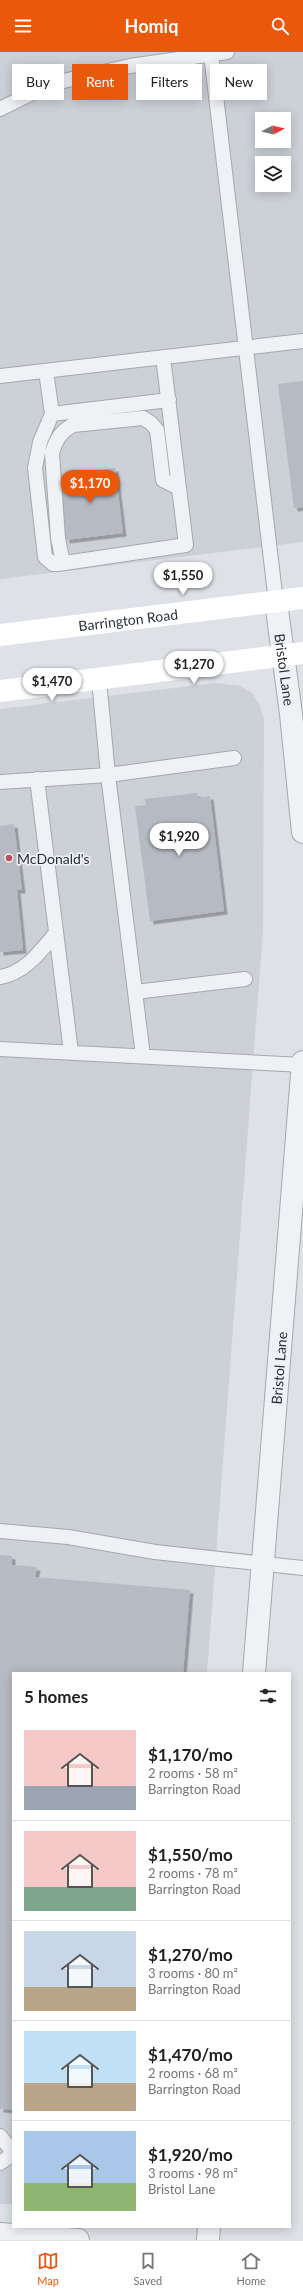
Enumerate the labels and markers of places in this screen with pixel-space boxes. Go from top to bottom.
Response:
pin: $1,170 [57,470,123,504]
pin: $1,550 [150,562,216,596]
pin: $1,270 [161,651,227,685]
pin: $1,470 [19,668,85,702]
pin: $1,920 [146,823,212,857]
place label: McDonald's [17,850,90,867]
marker: McDonald's [4,853,14,863]

